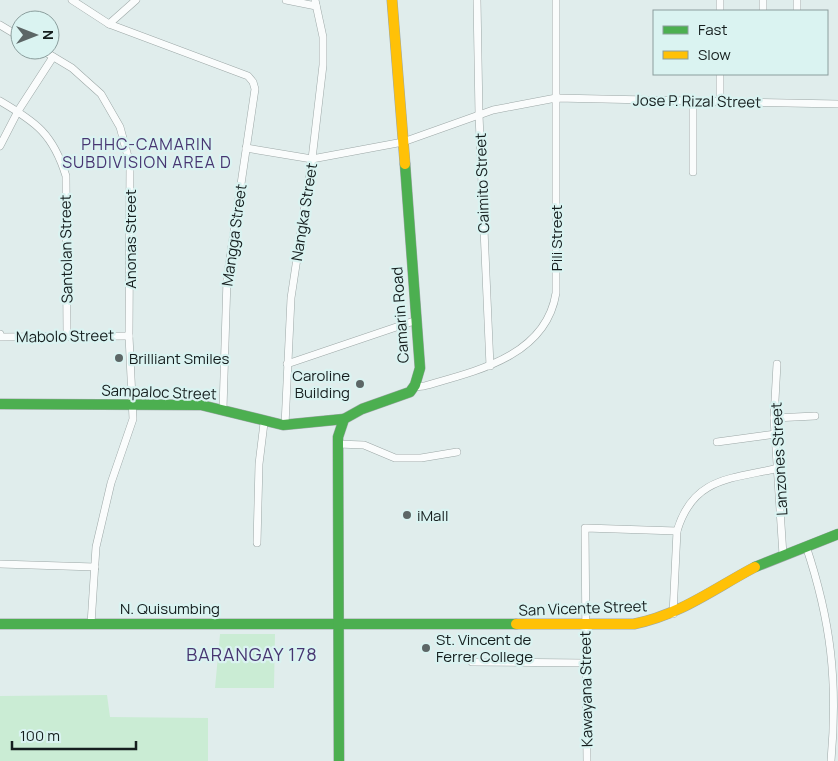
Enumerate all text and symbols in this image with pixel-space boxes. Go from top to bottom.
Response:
north arrow [10,10,60,60]
legend [653,10,828,75]
text: Fast [698,19,727,40]
text: N [39,30,58,40]
text: Slow [698,44,731,65]
street label: Jose P. Rizal Street [633,89,761,113]
street label: Caimito Street [470,132,494,234]
district label: PHHC-CAMARIN SUBDIVISION AREA D [62,133,232,173]
street label: Nangka Street [286,161,322,263]
street label: Mangga Street [216,183,252,287]
street label: Anonas Street [120,189,141,289]
street label: Santolan Street [55,194,77,304]
street label: Pili Street [546,205,567,271]
street label: Camarin Road [386,266,414,364]
street label: Mabolo Street [16,325,114,347]
place label: Brilliant Smiles [129,348,230,369]
marker: Brilliant Smiles [113,352,125,364]
place label: Caroline Building [292,365,350,403]
marker: Caroline Building [354,378,366,390]
street label: Sampaloc Street [101,379,217,405]
street label: Lanzones Street [766,402,792,516]
place label: iMall [417,505,448,526]
marker: iMall [401,509,413,521]
street label: San Vicente Street [518,595,648,621]
street label: N. Quisumbing [120,598,220,619]
place label: St. Vincent de Ferrer College [436,629,533,667]
street label: Kawayana Street [574,631,598,747]
district label: BARANGAY 178 [186,642,318,666]
marker: St. Vincent de Ferrer College [420,642,432,654]
scale bar [12,718,136,750]
text: 100 m [20,725,60,746]

